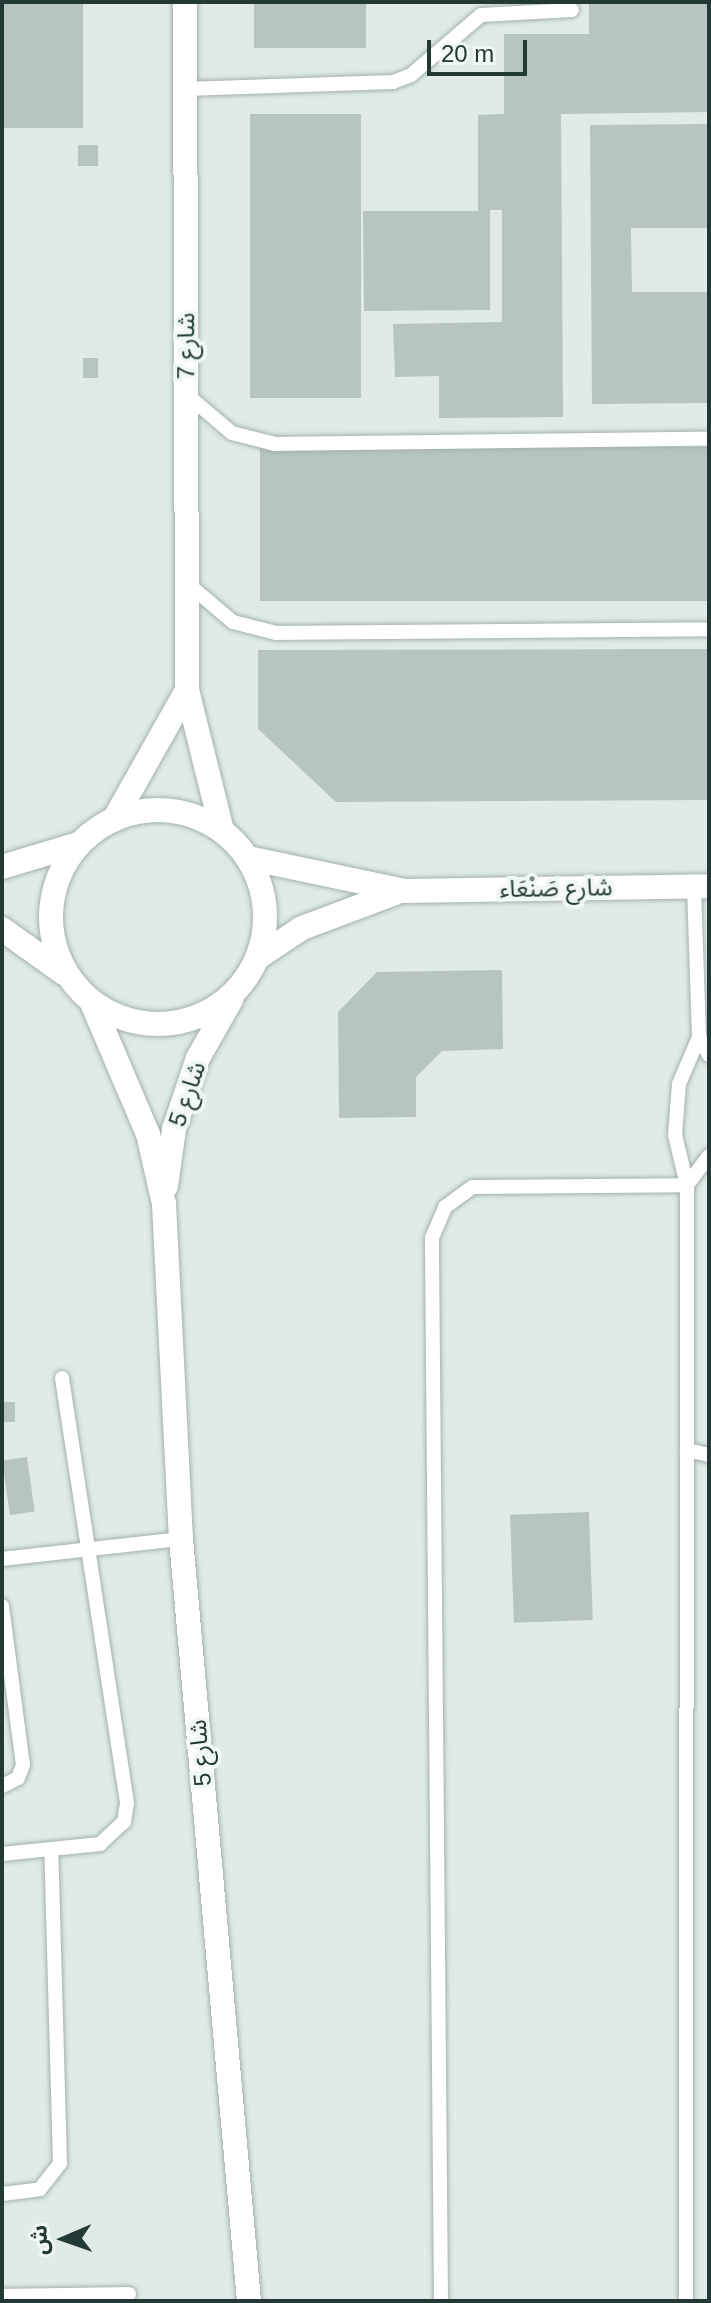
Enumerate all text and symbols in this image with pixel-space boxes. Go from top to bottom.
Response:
scale bar [431,24,531,74]
text: 20 m [441,40,494,67]
street label: شارع 7 [172,313,200,379]
street label: شارع صَنْعَاء [499,873,613,903]
street label: شارع 5 [163,1058,211,1130]
street label: شارع 5 [183,1718,217,1788]
north arrow [24,2199,104,2279]
text: ش [26,2224,53,2255]

